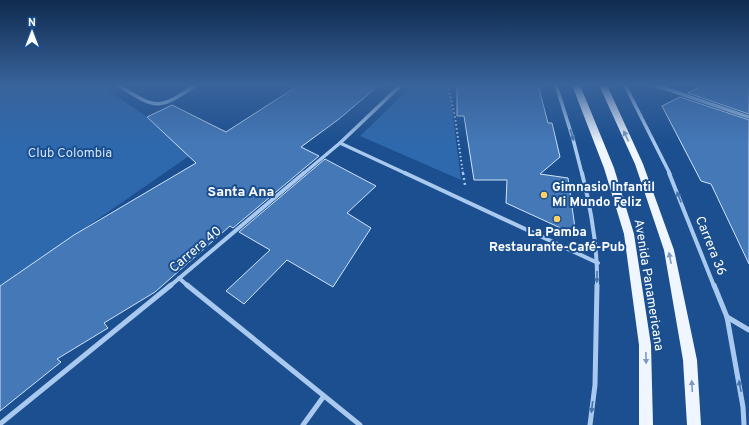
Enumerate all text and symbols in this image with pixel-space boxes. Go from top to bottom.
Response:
north arrow [12,12,52,52]
text: N [28,16,36,30]
one-way arrow [569,130,575,142]
one-way arrow [623,130,629,142]
park label: Club Colombia [28,146,112,162]
place label: Gimnasio Infantil Mi Mundo Feliz [552,180,655,211]
district label: Santa Ana [208,184,274,201]
marker: Gimnasio Infantil Mi Mundo Feliz [539,190,549,200]
one-way arrow [675,190,681,202]
marker: La Pamba Restaurante-Café-Pub [552,214,562,224]
street label: Carrera 36 [691,214,729,278]
street label: Avenida Panamericana [630,218,666,352]
street label: Carrera 40 [167,223,225,277]
place label: La Pamba Restaurante-Café-Pub [489,225,625,256]
one-way arrow [667,252,673,264]
one-way arrow [594,271,600,284]
one-way arrow [642,352,649,364]
one-way arrow [688,380,695,392]
one-way arrow [736,380,742,393]
one-way arrow [589,400,595,413]

